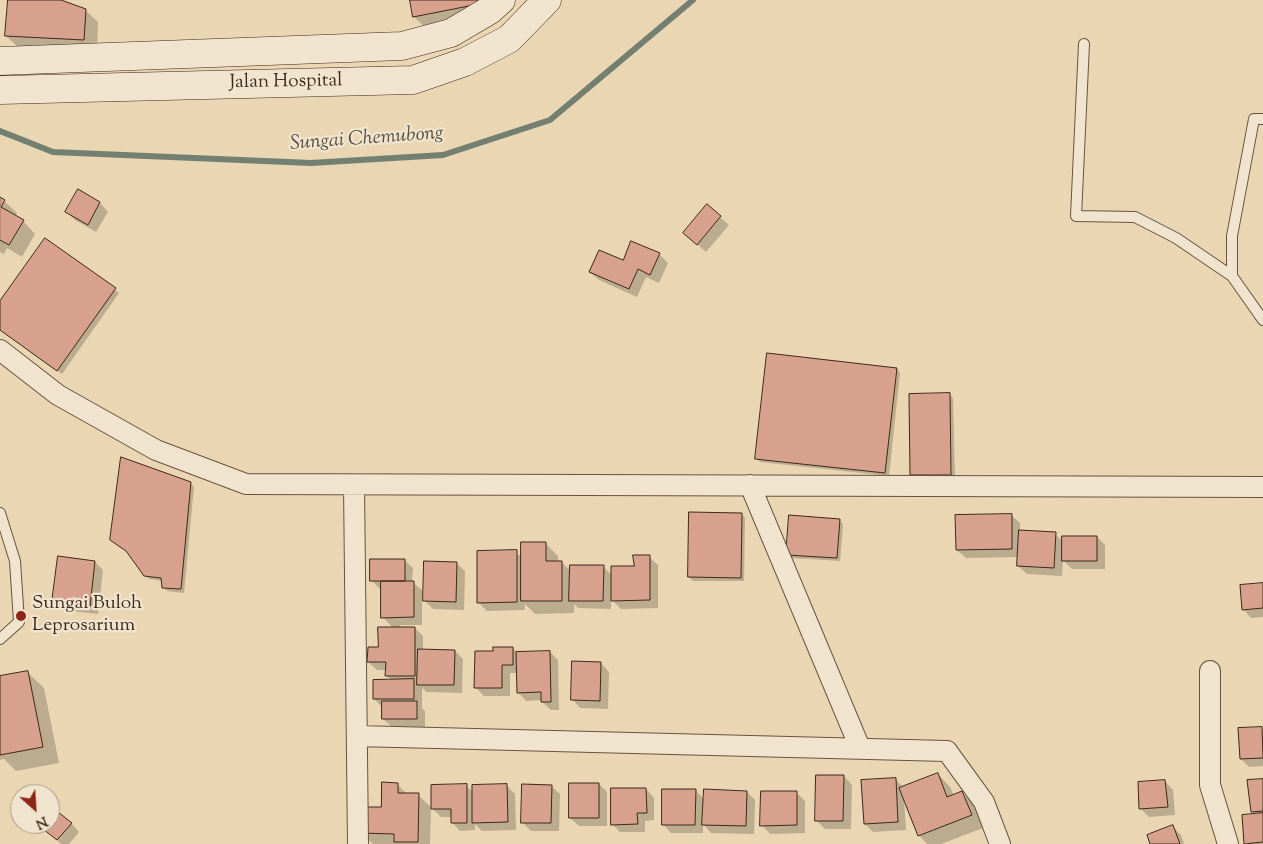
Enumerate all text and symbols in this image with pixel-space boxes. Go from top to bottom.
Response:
street label: Jalan Hospital [229,71,343,95]
water label: Sungai Chemubong [289,123,445,157]
place label: Sungai Buloh Leprosarium [32,594,142,638]
marker: Sungai Buloh Leprosarium [14,609,28,623]
north arrow [10,784,60,834]
text: N [32,810,51,833]

